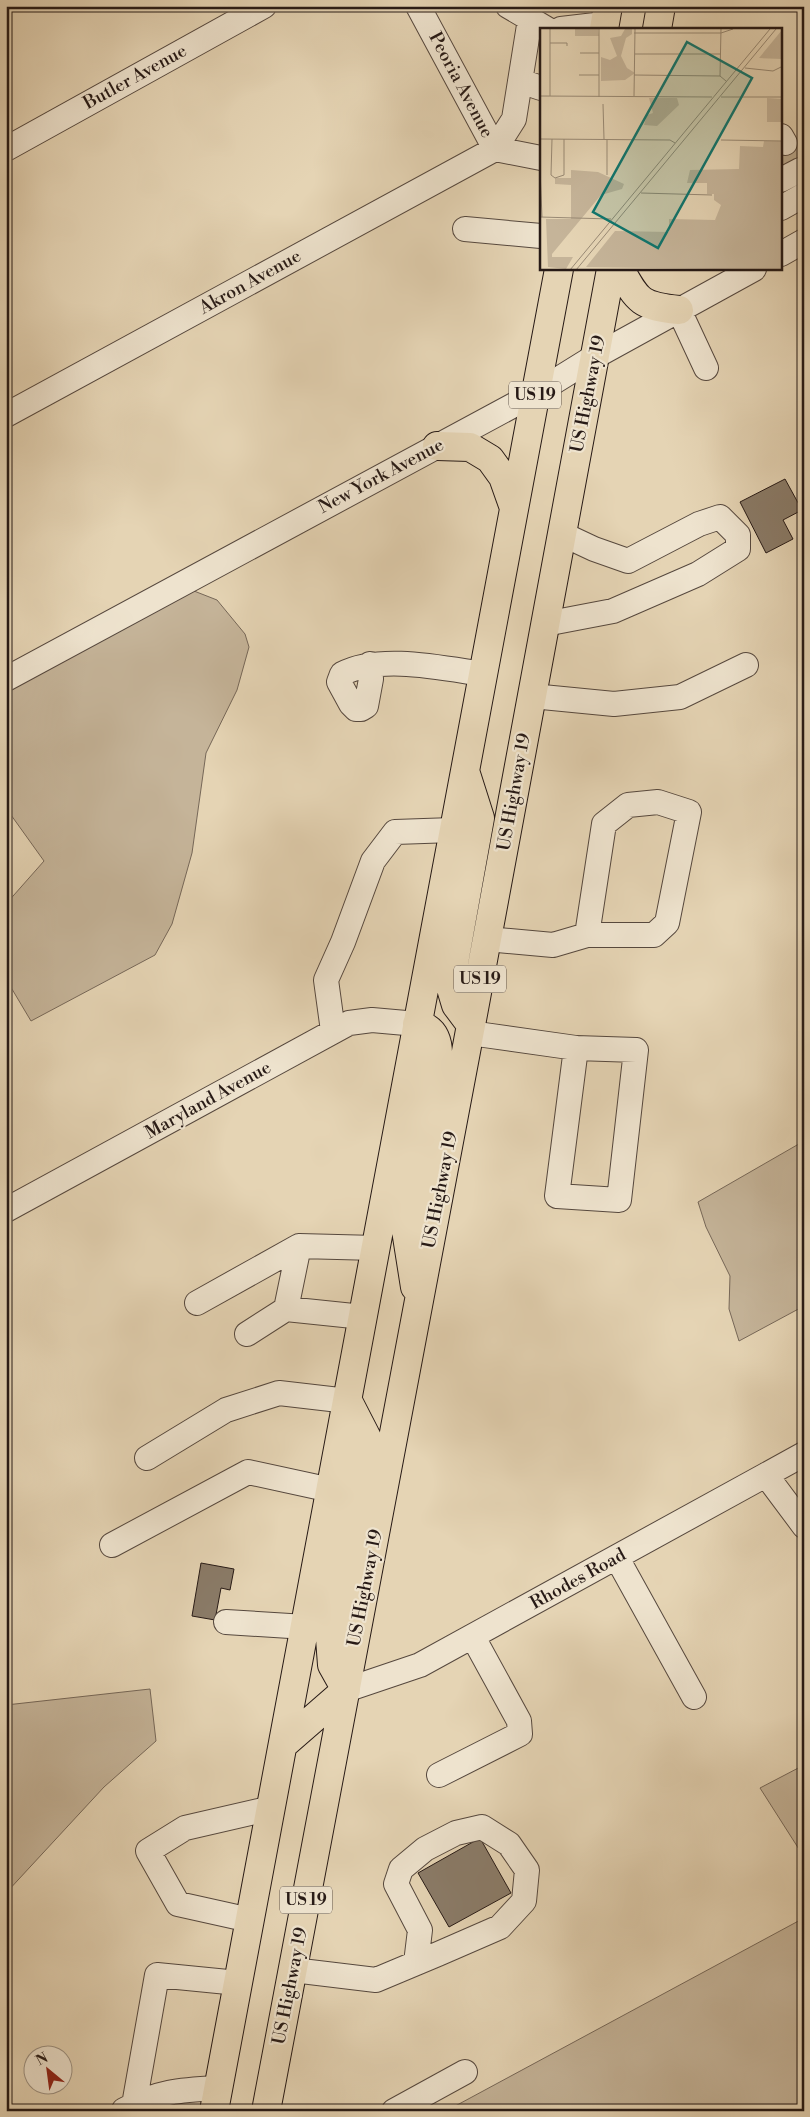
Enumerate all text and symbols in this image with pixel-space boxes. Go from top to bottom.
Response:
street label: Peoria Avenue [423,28,499,142]
inset map [540,28,782,270]
street label: Butler Avenue [78,39,191,115]
street label: Akron Avenue [194,245,305,320]
street label: US Highway 19 [565,333,611,455]
road number: US 19 [509,382,561,408]
street label: New York Avenue [314,433,448,519]
street label: US Highway 19 [492,731,536,853]
road number: US 19 [454,966,506,992]
street label: Maryland Avenue [141,1056,275,1144]
street label: US Highway 19 [417,1129,463,1251]
street label: US Highway 19 [342,1527,388,1649]
street label: Rhodes Road [526,1543,631,1615]
road number: US 19 [280,1886,332,1914]
street label: US Highway 19 [267,1925,313,2047]
north arrow [22,2044,72,2094]
text: N [33,2049,51,2070]

